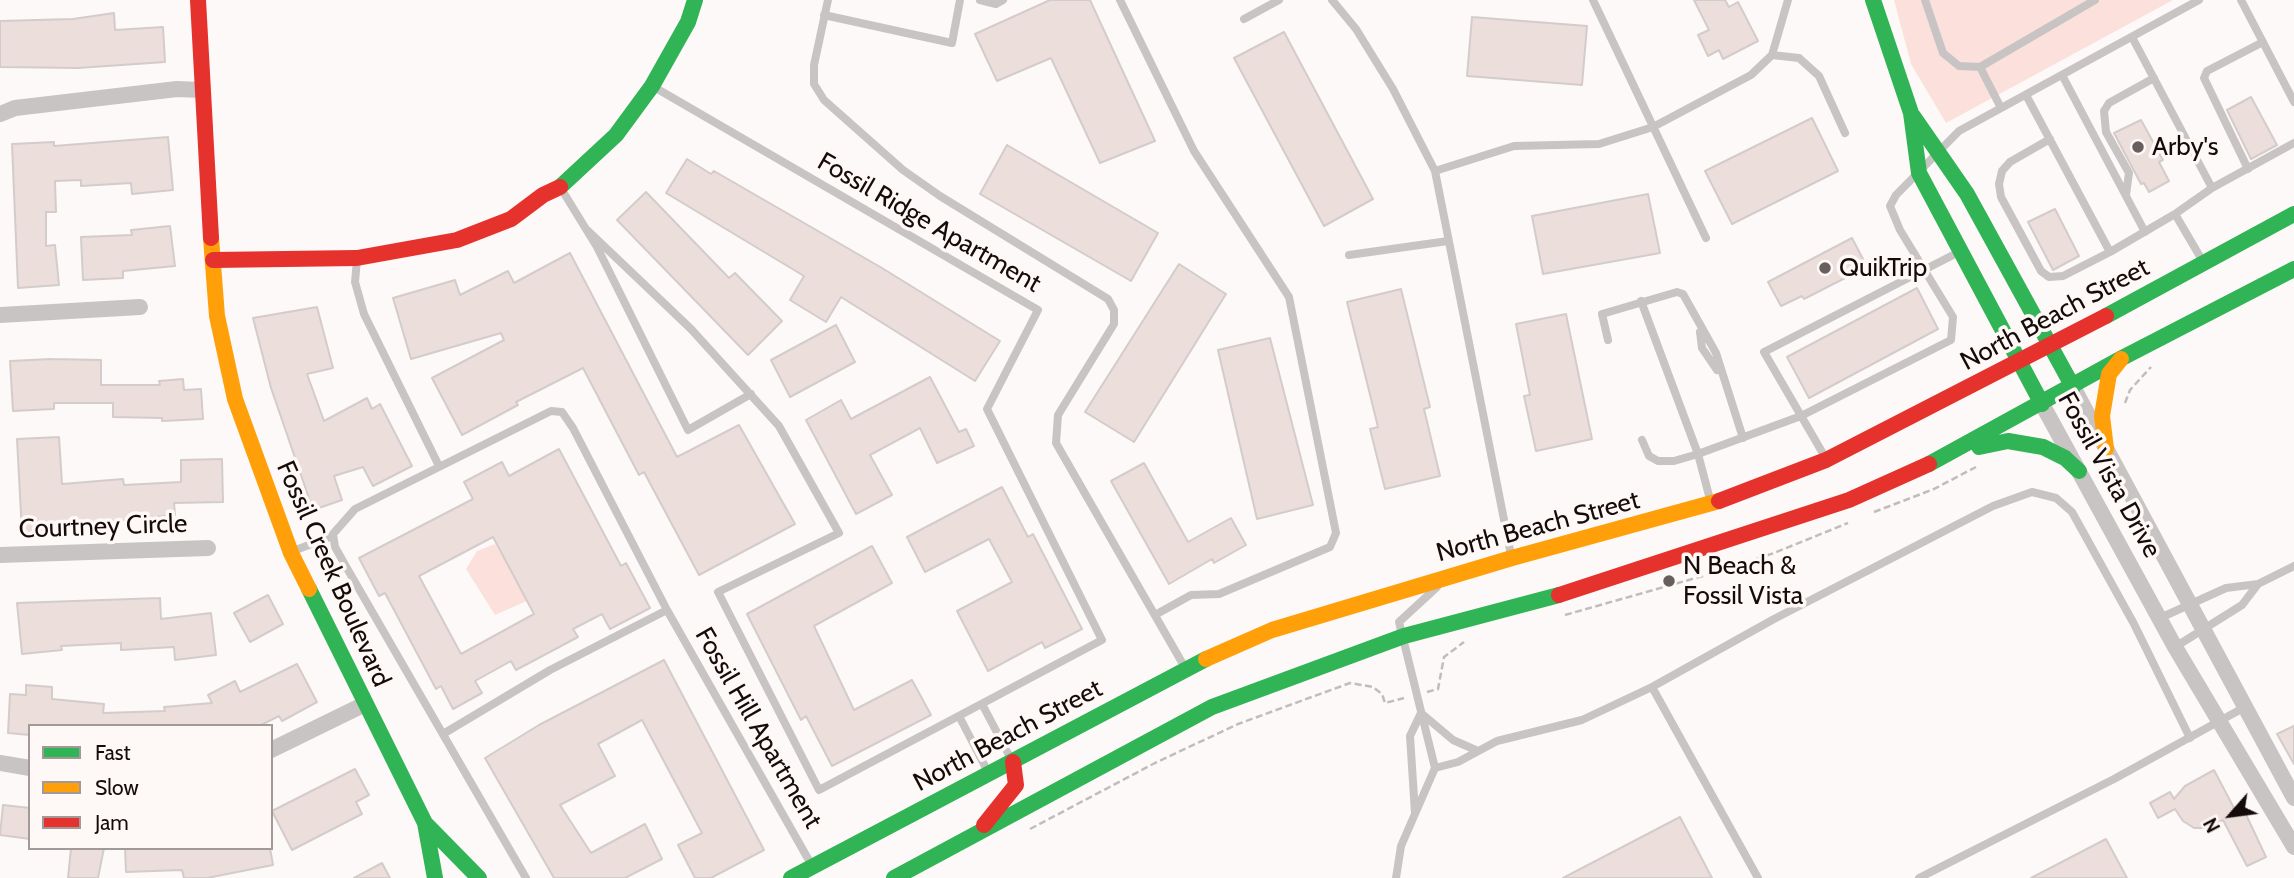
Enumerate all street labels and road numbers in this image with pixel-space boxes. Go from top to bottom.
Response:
street label: Fossil Ridge Apartment [812,146,1046,300]
street label: North Beach Street [1955,252,2155,378]
street label: Fossil Vista Drive [2051,387,2167,563]
street label: Fossil Creek Boulevard [269,456,397,692]
street label: North Beach Street [1433,485,1643,569]
street label: Courtney Circle [18,508,188,546]
street label: Fossil Hill Apartment [688,622,828,834]
street label: North Beach Street [908,673,1108,799]

